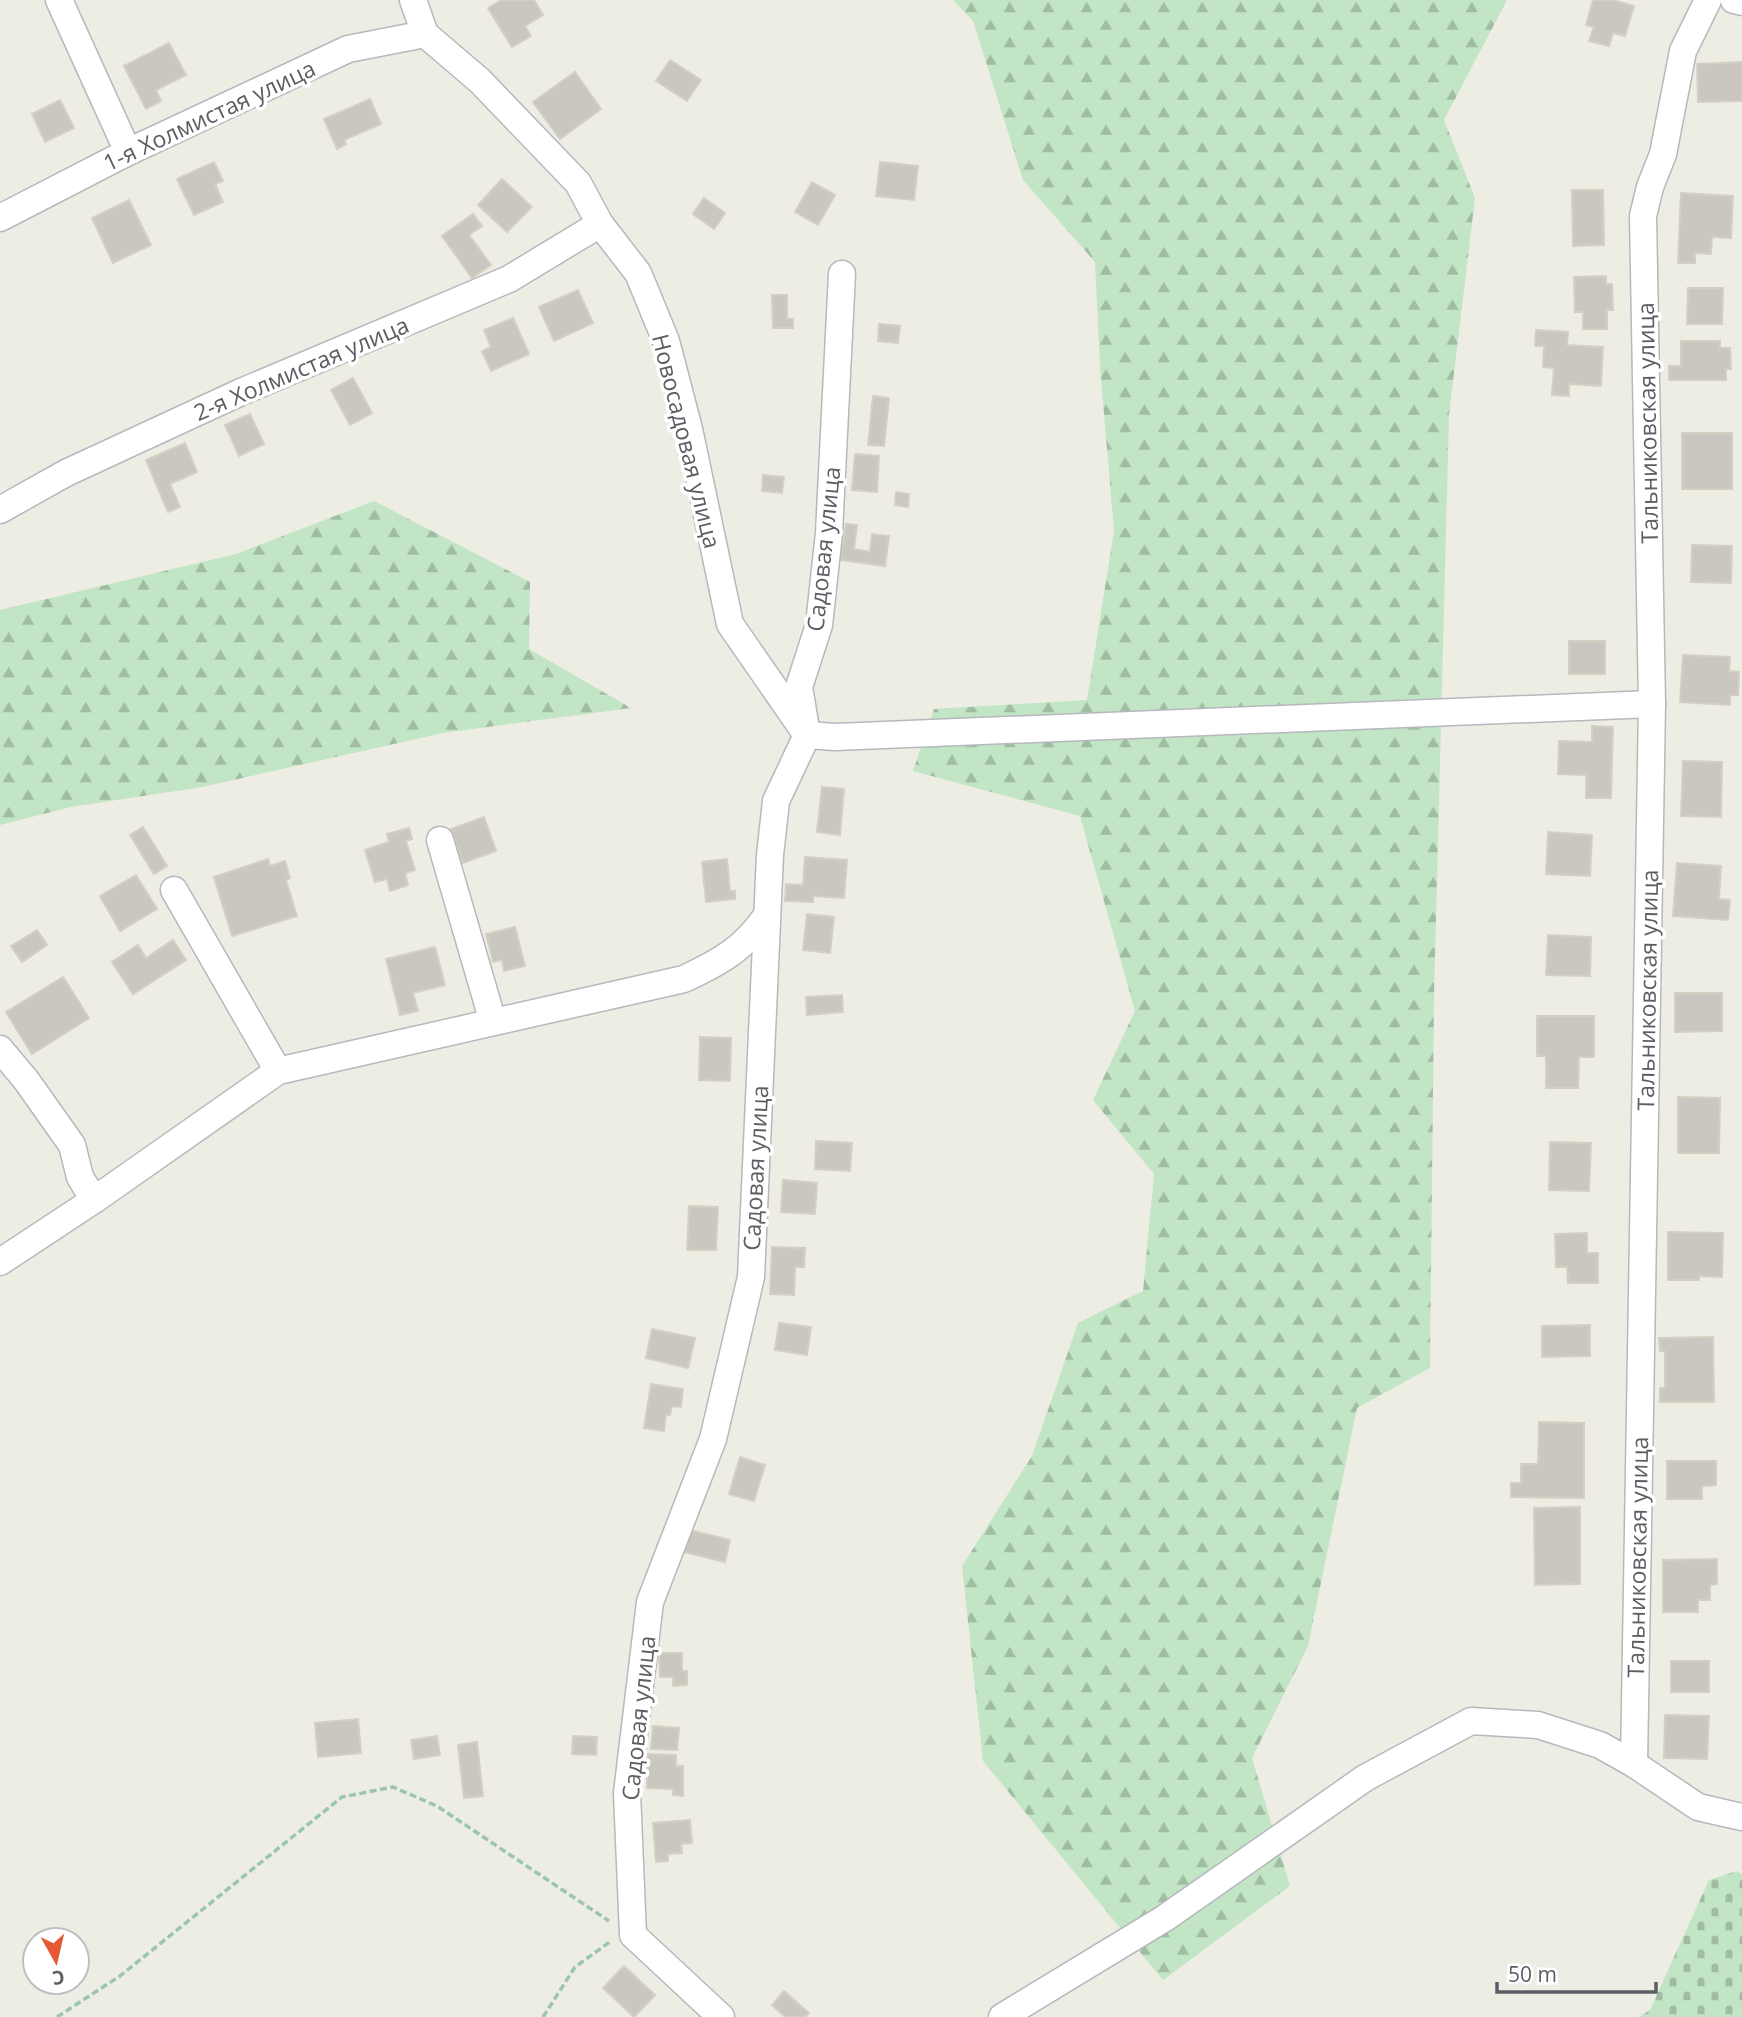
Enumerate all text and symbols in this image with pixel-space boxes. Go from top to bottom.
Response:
street label: 1-я Холмистая улица [98,52,320,178]
street label: Тальниковская улица [1629,302,1665,544]
street label: 2-я Холмистая улица [188,308,414,428]
street label: Новосадовая улица [645,330,729,552]
street label: Садовая улица [798,465,848,633]
street label: Тальниковская улица [1629,869,1665,1111]
street label: Садовая улица [735,1085,775,1251]
street label: Тальниковская улица [1619,1436,1655,1678]
street label: Садовая улица [613,1634,663,1802]
north arrow [21,1926,91,1996]
scale bar [1497,1951,1656,1995]
text: 50 m [1508,1960,1557,1988]
text: С [51,1964,66,1992]

